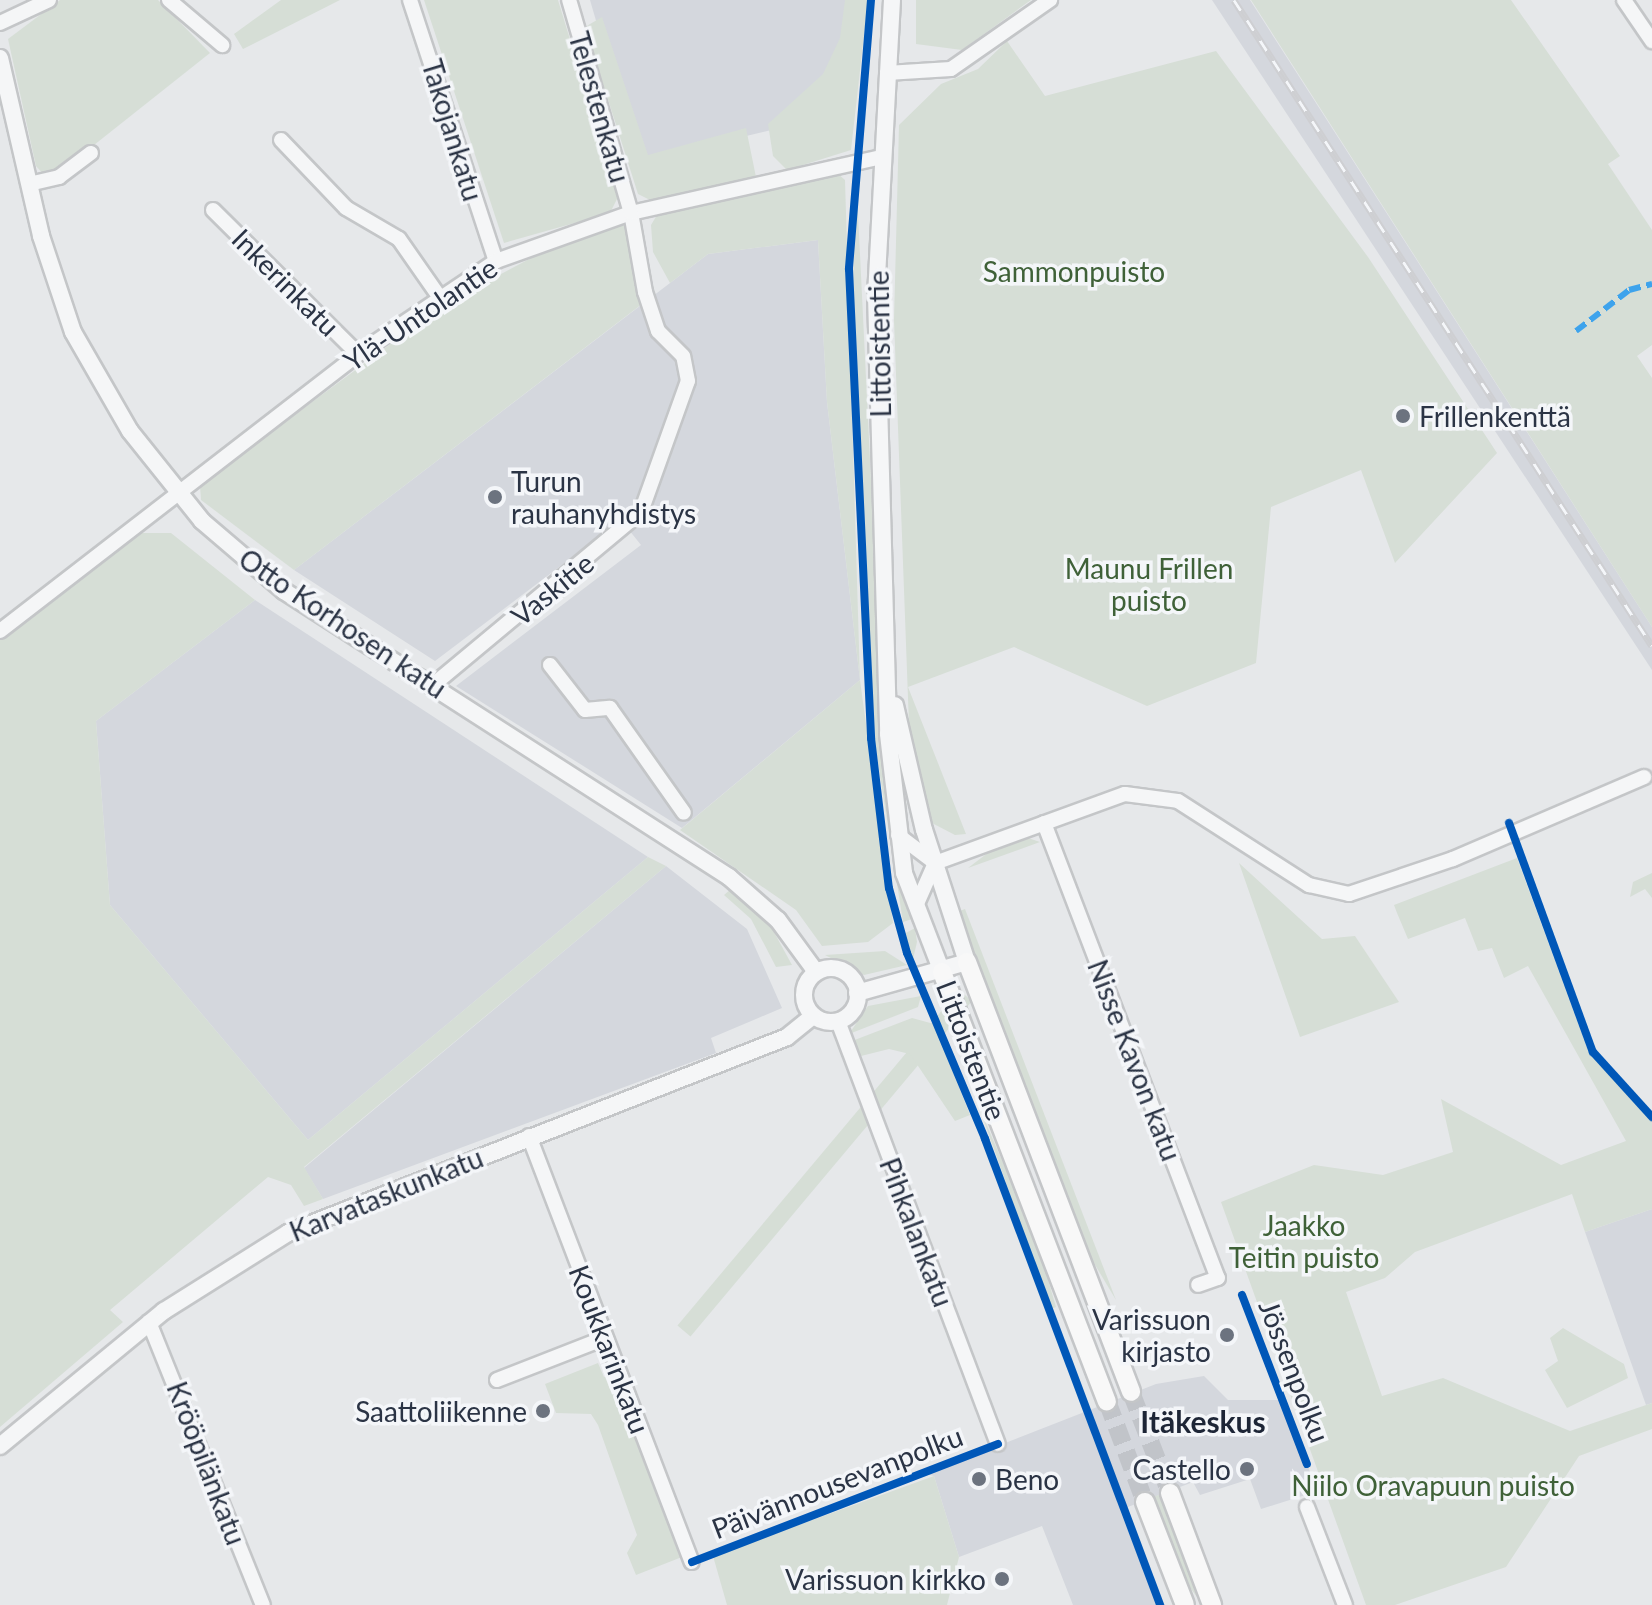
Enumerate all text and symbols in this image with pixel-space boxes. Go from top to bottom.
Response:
street label: Telestenkatu [562,28,638,186]
street label: Takojankatu [416,55,490,205]
street label: Inkerinkatu [225,221,347,343]
street label: Ylä-Untolantie [337,250,503,378]
park label: Sammonpuisto [983,254,1165,288]
street label: Littoistentie [861,270,897,418]
place label: Frillenkenttä [1419,399,1571,433]
marker: Frillenkenttä [1394,407,1412,425]
place label: Turun rauhanyhdistys [511,464,696,530]
marker: Turun rauhanyhdistys [486,488,504,506]
street label: Otto Korhosen katu [233,541,453,705]
street label: Vaskitie [504,546,600,632]
park label: Maunu Frillen puisto [1065,551,1233,617]
street label: Nisse Kavon katu [1081,955,1189,1165]
street label: Littoistentie [930,975,1014,1125]
street label: Karvataskunkatu [284,1140,488,1248]
street label: Pihkalankatu [873,1153,961,1311]
park label: Jaakko Teitin puisto [1229,1208,1379,1274]
street label: Koukkarinkatu [563,1260,657,1438]
street label: Jössenpolku [1252,1295,1338,1447]
place label: Varissuon kirjasto [1092,1302,1211,1368]
marker: Varissuon kirjasto [1218,1326,1236,1344]
street label: Krööpilänkatu [160,1377,254,1549]
place label: Saattoliikenne [355,1394,527,1428]
marker: Saattoliikenne [534,1402,552,1420]
district label: Itäkeskus [1140,1403,1266,1439]
street label: Päivännousevanpolku [707,1419,967,1545]
place label: Castello [1132,1452,1231,1486]
marker: Castello [1238,1460,1256,1478]
place label: Beno [995,1462,1059,1496]
park label: Niilo Oravapuun puisto [1291,1468,1575,1502]
marker: Beno [970,1470,988,1488]
place label: Varissuon kirkko [785,1562,986,1596]
marker: Varissuon kirkko [993,1570,1011,1588]

